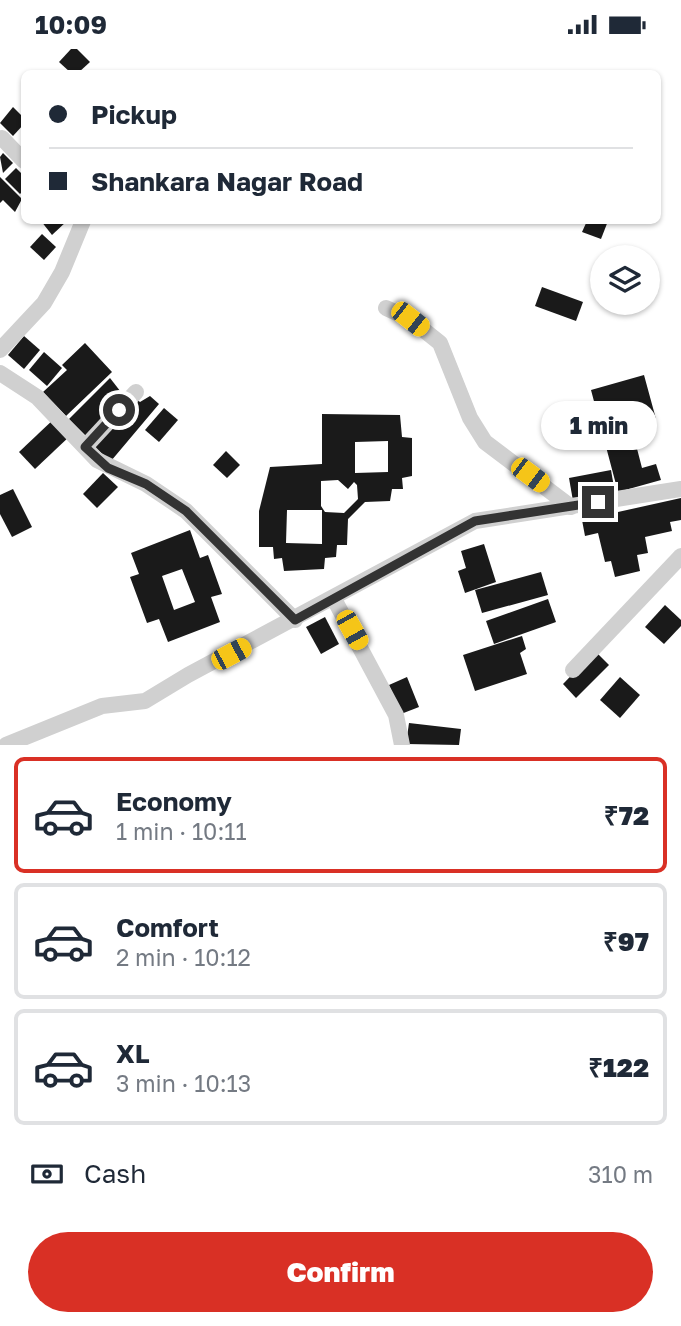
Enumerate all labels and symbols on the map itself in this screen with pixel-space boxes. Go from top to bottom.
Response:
car [387,298,434,340]
route start [103,394,135,426]
callout: 1 min [540,400,656,449]
car [507,454,554,496]
route end [582,486,614,518]
car [333,607,372,653]
car [208,635,255,673]

